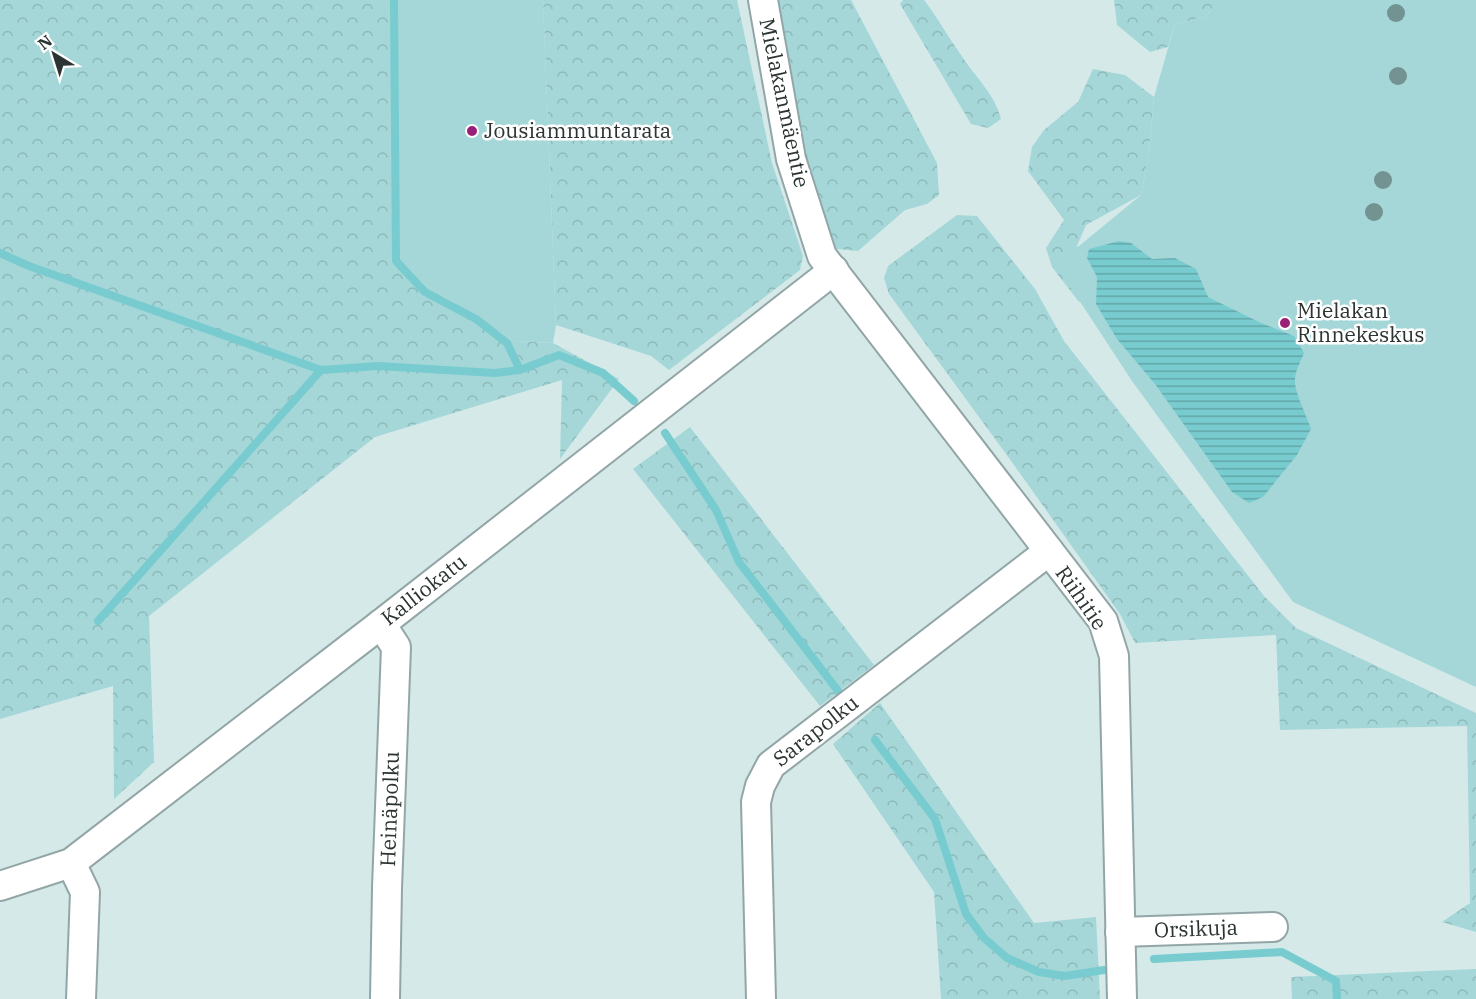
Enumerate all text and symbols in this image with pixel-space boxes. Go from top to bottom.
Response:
street label: Mielakanmäentie [753,15,817,190]
north arrow [24,24,84,84]
text: N [34,30,56,54]
place label: Jousiammuntarata [484,116,671,144]
marker: Jousiammuntarata [465,124,479,138]
place label: Mielakan Rinnekeskus [1297,296,1425,348]
marker: Mielakan Rinnekeskus [1278,316,1292,330]
street label: Kalliokatu [375,547,472,631]
street label: Riihitie [1050,560,1114,635]
street label: Sarapolku [767,688,864,772]
street label: Heinäpolku [373,751,405,867]
street label: Orsikuja [1153,913,1238,943]

